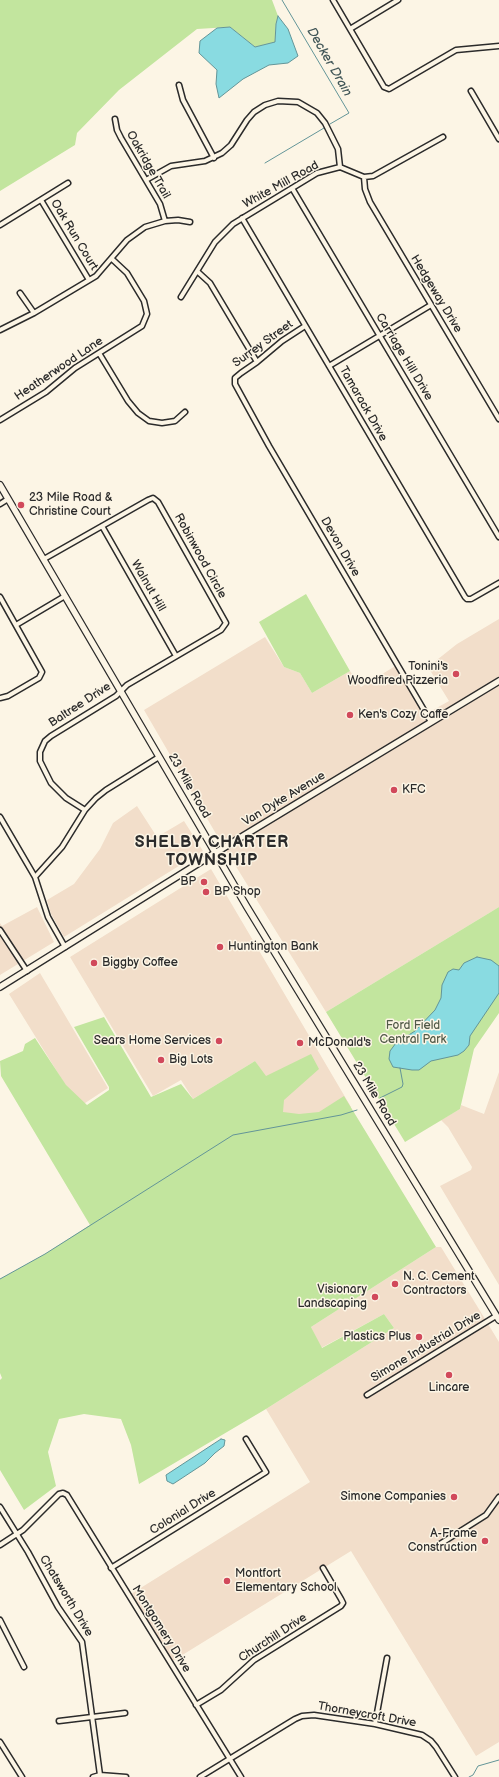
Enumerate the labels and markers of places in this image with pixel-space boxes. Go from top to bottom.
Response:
place label: 23 Mile Road & Christine Court [29,491,113,519]
marker: 23 Mile Road & Christine Court [16,500,26,510]
place label: Tonini's Woodfired Pizzeria [347,660,448,688]
marker: Tonini's Woodfired Pizzeria [451,669,461,679]
place label: Ken's Cozy Caffe [358,708,448,722]
marker: Ken's Cozy Caffe [345,710,355,720]
place label: KFC [402,783,425,797]
marker: KFC [389,785,399,795]
place label: BP [180,875,196,889]
marker: BP [199,877,209,887]
place label: BP Shop [214,885,261,899]
marker: BP Shop [201,887,211,897]
place label: Huntington Bank [228,940,318,954]
marker: Huntington Bank [215,942,225,952]
place label: Biggby Coffee [102,956,178,970]
marker: Biggby Coffee [89,958,99,968]
place label: Sears Home Services [94,1034,211,1048]
marker: Sears Home Services [214,1036,224,1046]
place label: McDonald's [308,1036,371,1050]
marker: McDonald's [295,1038,305,1048]
place label: Big Lots [169,1053,213,1067]
marker: Big Lots [156,1055,166,1065]
place label: N. C. Cement Contractors [403,1270,475,1298]
marker: N. C. Cement Contractors [390,1279,400,1289]
place label: Visionary Landscaping [297,1283,367,1311]
marker: Visionary Landscaping [370,1292,380,1302]
place label: Plastics Plus [343,1330,411,1344]
marker: Plastics Plus [414,1332,424,1342]
marker: Lincare [444,1370,454,1380]
place label: Lincare [429,1381,469,1395]
place label: Simone Companies [340,1490,446,1504]
marker: Simone Companies [449,1492,459,1502]
place label: A-Frame Construction [408,1527,477,1555]
marker: A-Frame Construction [480,1536,490,1546]
place label: Montfort Elementary School [235,1567,337,1595]
marker: Montfort Elementary School [222,1576,232,1586]

